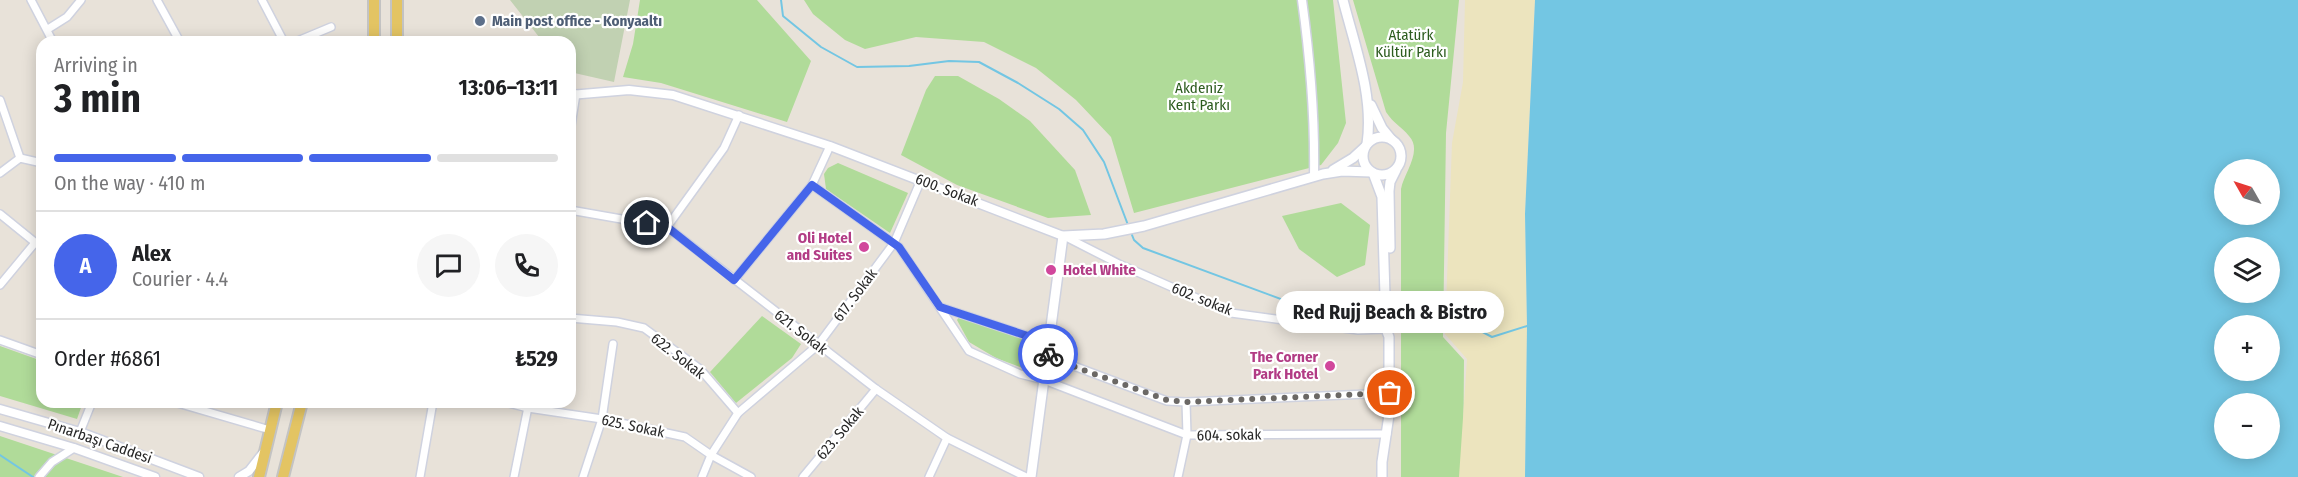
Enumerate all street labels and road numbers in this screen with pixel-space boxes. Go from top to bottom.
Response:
street label: 600. Sokak [913,170,981,210]
street label: 617. Sokak [829,265,881,325]
street label: 602. sokak [1169,279,1235,319]
street label: 621. Sokak [771,306,831,358]
street label: 622. Sokak [647,329,709,383]
street label: 623. Sokak [813,403,867,463]
street label: 625. Sokak [600,411,666,441]
street label: Pınarbaşı Caddesi [45,415,155,467]
street label: 604. sokak [1197,425,1261,445]

